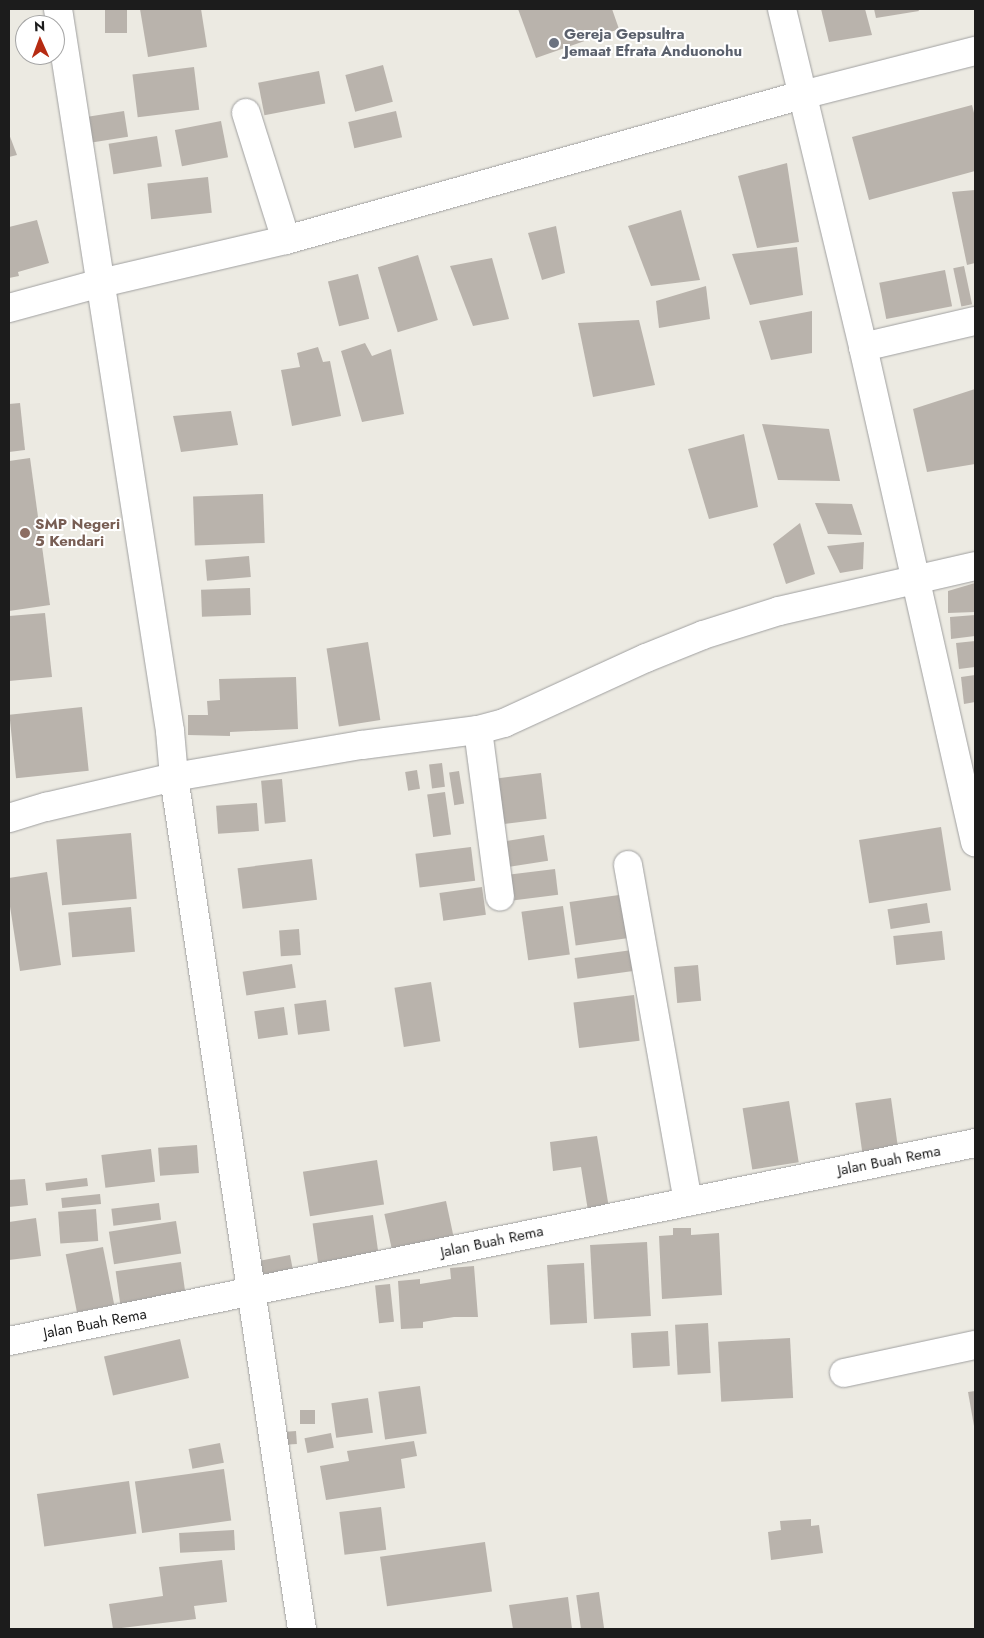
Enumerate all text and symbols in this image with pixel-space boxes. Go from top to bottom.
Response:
north arrow [15,15,65,65]
text: N [34,16,45,36]
place label: Gereja Gepsultra Jemaat Efrata Anduonohu [564,25,742,60]
marker: Gereja Gepsultra Jemaat Efrata Anduonohu [548,37,560,49]
place label: SMP Negeri 5 Kendari [35,515,120,550]
marker: SMP Negeri 5 Kendari [19,527,31,539]
street label: Jalan Buah Rema [836,1142,942,1180]
street label: Jalan Buah Rema [439,1222,545,1262]
street label: Jalan Buah Rema [42,1305,148,1343]

